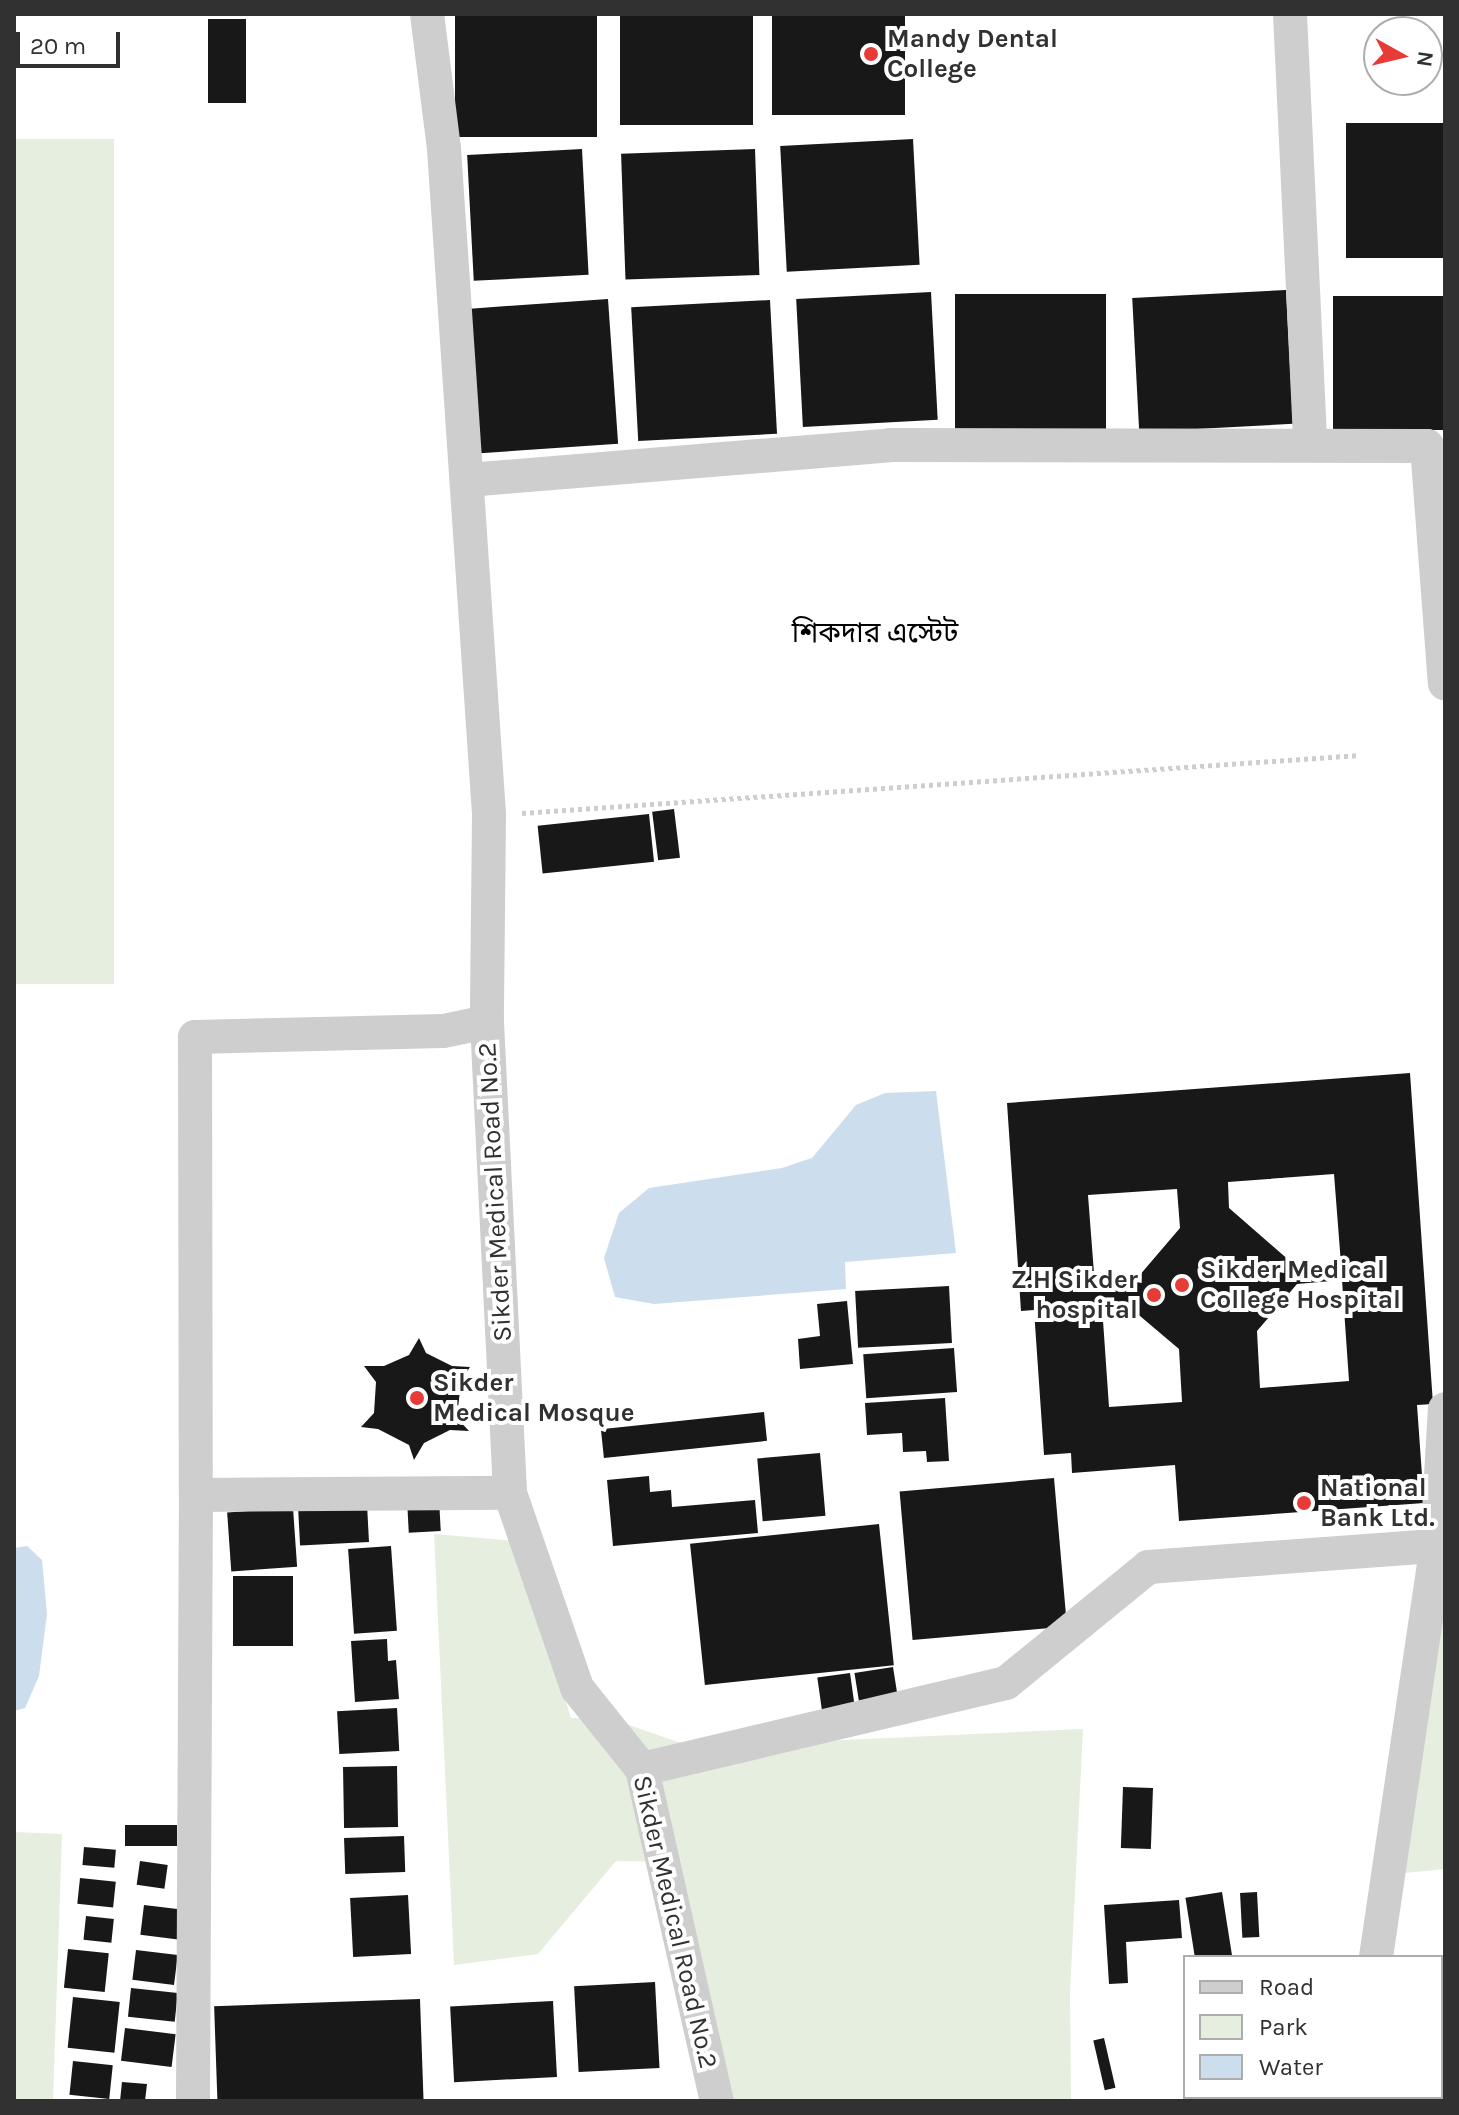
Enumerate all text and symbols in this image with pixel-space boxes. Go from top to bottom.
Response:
scale bar [20,16,124,66]
north arrow [1363,16,1443,96]
place label: Mandy Dental College [887,23,1058,84]
text: 20 m [30,32,86,60]
marker: Mandy Dental College [862,45,880,63]
text: N [1411,49,1439,69]
district label: শিকদার এস্টেট [792,616,958,650]
street label: Sikder Medical Road No.2 [472,1041,518,1343]
place label: Sikder Medical College Hospital [1200,1254,1401,1316]
place label: Z.H Sikder hospital [1011,1264,1138,1326]
marker: Sikder Medical College Hospital [1171,1274,1193,1296]
marker: Z.H Sikder hospital [1145,1286,1163,1304]
place label: Sikder Medical Mosque [433,1367,635,1428]
marker: Sikder Medical Mosque [408,1389,426,1407]
place label: National Bank Ltd. [1320,1472,1435,1534]
marker: National Bank Ltd. [1295,1494,1313,1512]
street label: Sikder Medical Road No.2 [626,1772,724,2072]
legend [1183,1955,1443,2099]
text: Road [1259,1973,1314,2001]
text: Park [1259,2013,1308,2041]
text: Water [1259,2053,1323,2081]

